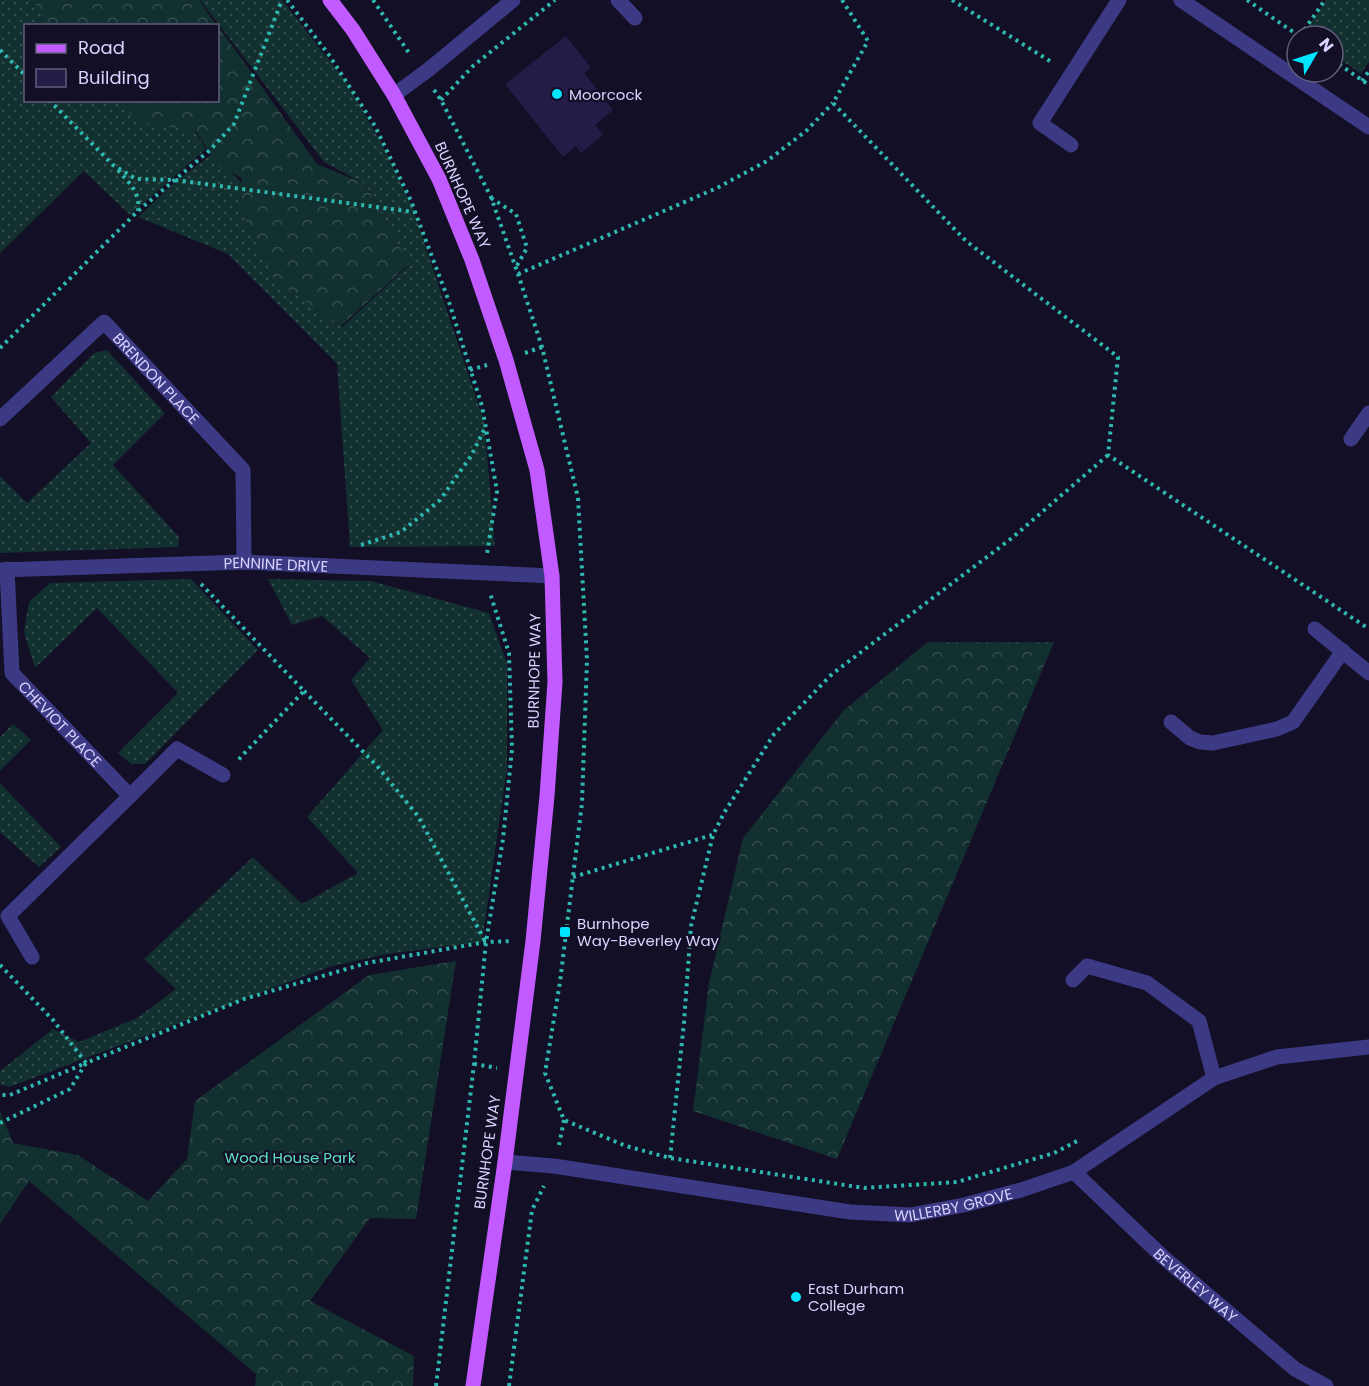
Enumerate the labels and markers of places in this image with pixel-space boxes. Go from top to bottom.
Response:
place label: Moorcock [569,84,643,105]
marker: Moorcock [550,87,564,101]
place label: Burnhope Way-Beverley Way [577,913,720,951]
marker: Burnhope Way-Beverley Way [558,925,572,939]
place label: East Durham College [808,1278,904,1316]
marker: East Durham College [789,1290,803,1304]

